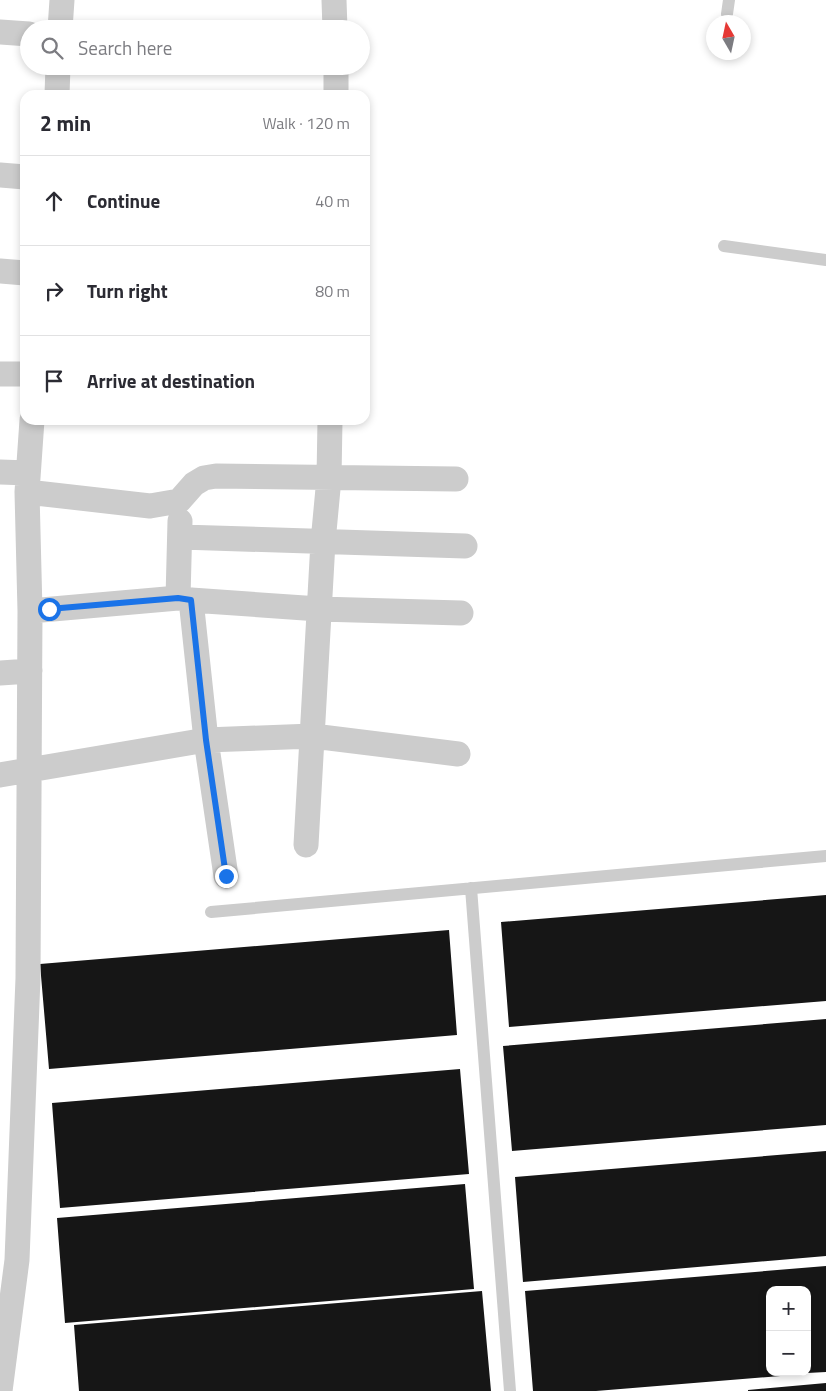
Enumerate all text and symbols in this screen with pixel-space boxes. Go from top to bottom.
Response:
north arrow [706,15,751,60]
search box [20,20,370,75]
text: Search here [78,33,172,62]
icon: search [38,34,66,62]
text: 2 min [40,107,91,139]
text: Walk · 120 m [262,111,350,135]
text: Continue [87,186,160,215]
icon: ahead [40,187,68,215]
text: 40 m [315,189,350,213]
text: Turn right [87,276,168,305]
icon: right [40,277,68,305]
text: 80 m [315,279,350,303]
text: Arrive at destination [87,366,255,395]
icon: arrive [40,367,68,395]
route start [38,598,61,621]
route end [215,865,238,888]
map controls [766,1286,811,1376]
button: + [766,1286,811,1331]
button: − [766,1331,811,1376]

